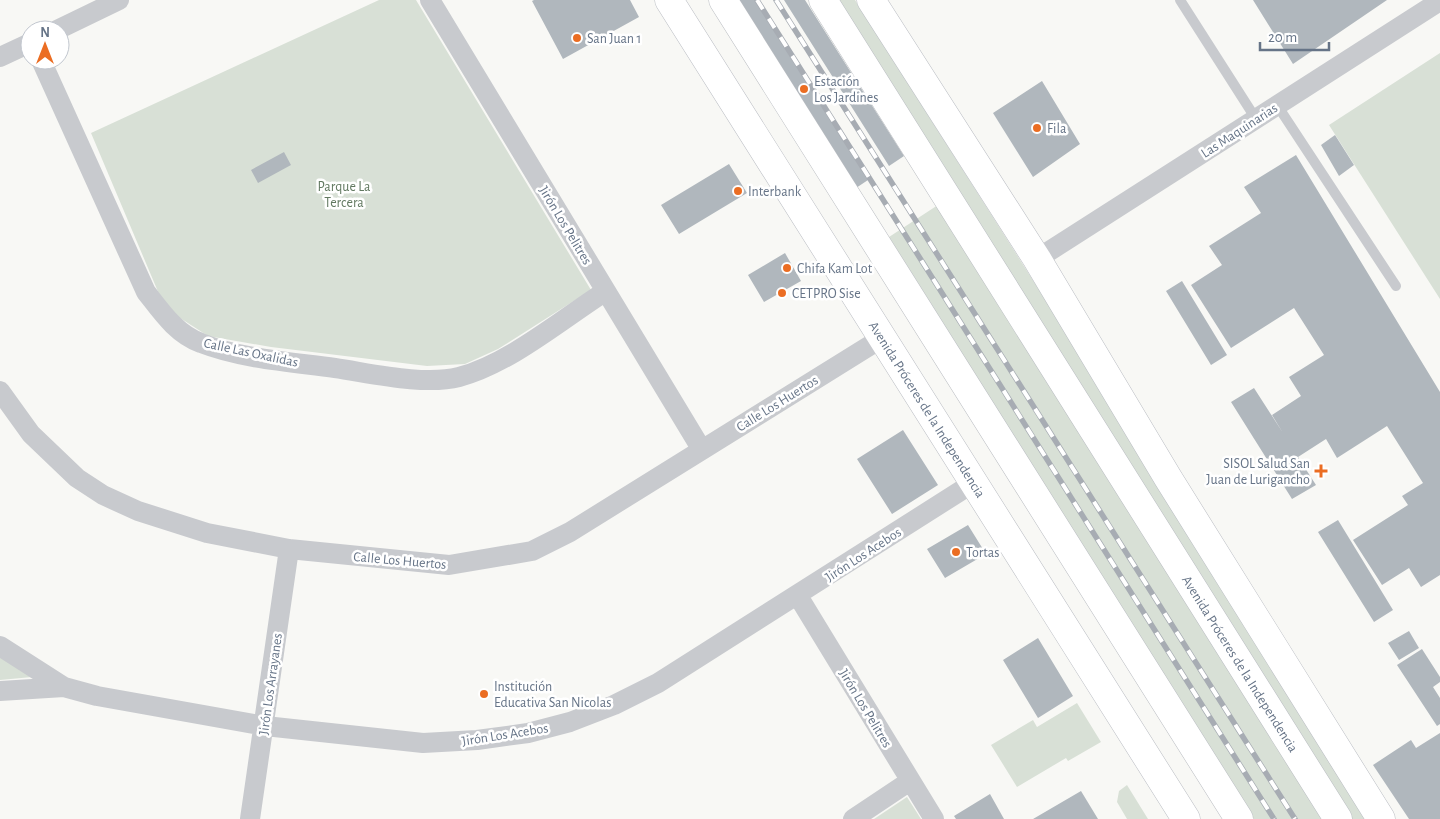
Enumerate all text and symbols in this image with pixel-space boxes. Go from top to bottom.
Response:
north arrow [20,20,70,70]
scale bar [1260,20,1329,52]
text: N [40,26,50,40]
text: 20 m [1268,30,1297,45]
marker: San Juan 1 [571,32,583,44]
place label: San Juan 1 [587,32,641,46]
place label: Estación Los Jardines [814,75,878,105]
marker: Estación Los Jardines [798,83,810,95]
street label: Las Maquinarias [1199,101,1280,161]
marker: Fila [1031,122,1043,134]
place label: Fila [1047,122,1067,136]
park label: Parque La Tercera [317,180,371,210]
street label: Jirón Los Pelitres [536,184,594,267]
marker: Interbank [732,185,744,197]
place label: Interbank [748,185,802,199]
marker: Chifa Kam Lot [781,262,793,274]
place label: Chifa Kam Lot [797,262,873,276]
marker: CETPRO Sise [776,287,788,299]
place label: CETPRO Sise [792,287,861,301]
street label: Avenida Próceres de la Independencia [866,319,988,501]
street label: Calle Las Oxalidas [202,336,299,370]
street label: Calle Los Huertos [734,373,821,435]
place label: SISOL Salud San Juan de Lurigancho [1206,457,1310,487]
marker: SISOL Salud San Juan de Lurigancho [1314,464,1328,478]
street label: Jirón Los Acebos [823,525,904,585]
marker: Tortas [950,546,962,558]
place label: Tortas [966,546,999,560]
street label: Calle Los Huertos [353,550,447,572]
street label: Avenida Próceres de la Independencia [1179,574,1300,755]
street label: Jirón Los Arrayanes [257,632,285,736]
street label: Jirón Los Pelitres [836,667,894,750]
place label: Institución Educativa San Nicolas [494,680,611,710]
marker: Institución Educativa San Nicolas [478,688,490,700]
street label: Jirón Los Acebos [461,721,549,749]

